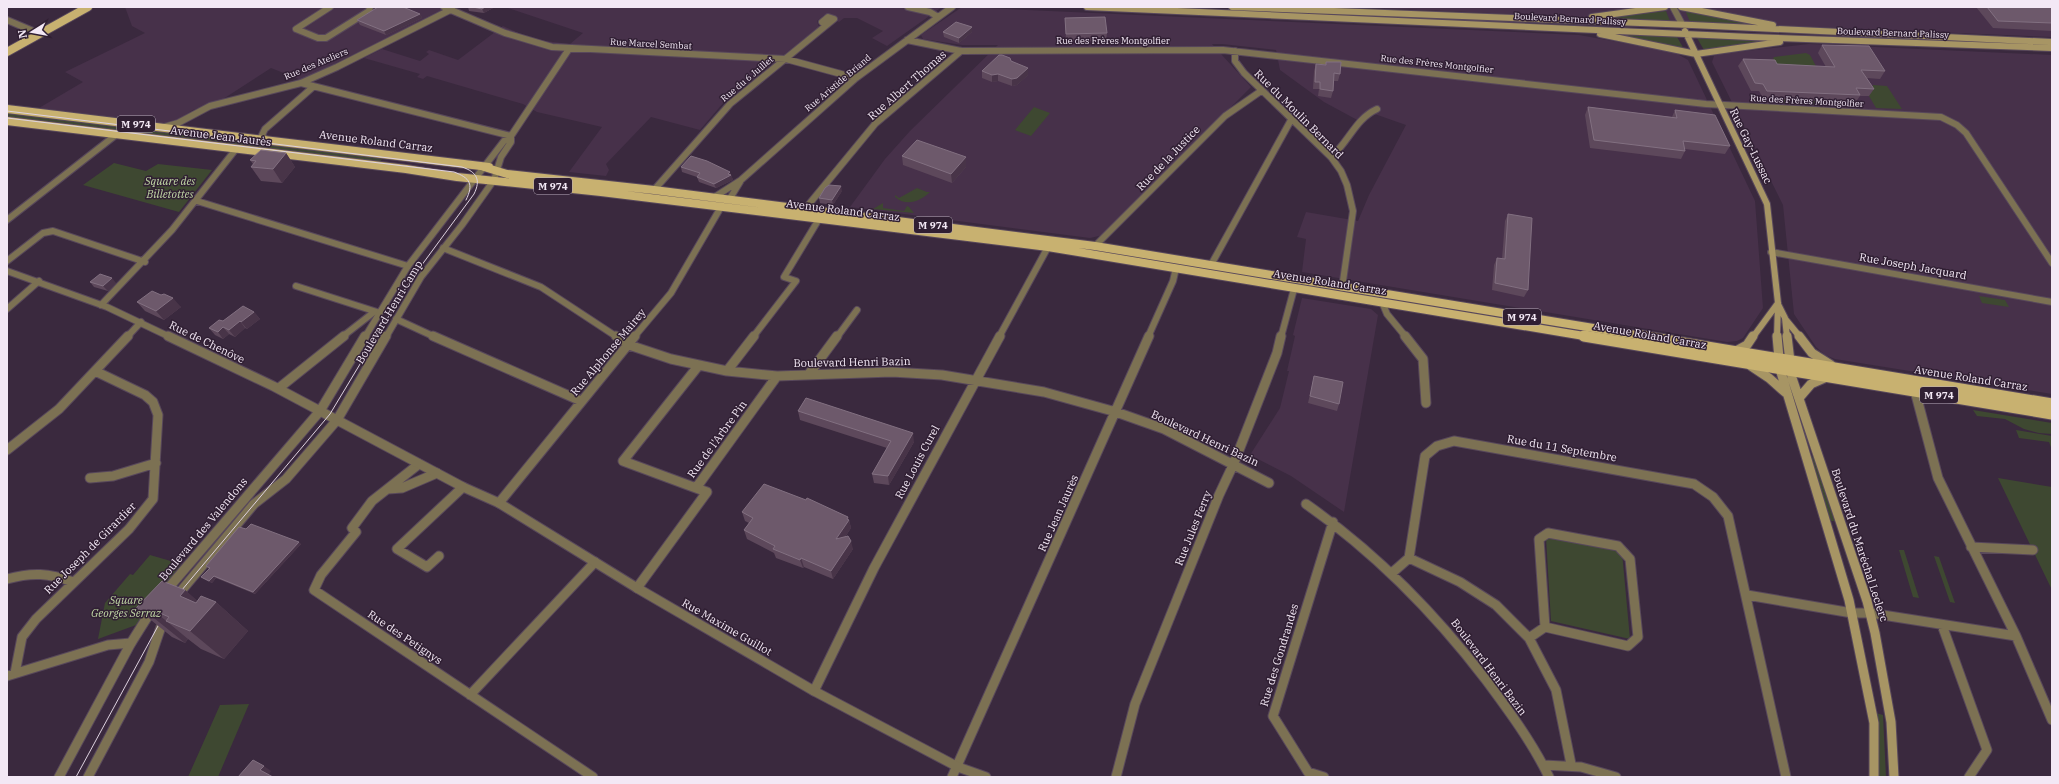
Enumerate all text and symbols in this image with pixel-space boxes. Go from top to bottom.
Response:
street label: Boulevard Bernard Palissy [1514,10,1626,27]
north arrow [12,12,52,52]
street label: Boulevard Bernard Palissy [1837,25,1949,40]
text: N [14,28,30,40]
street label: Rue des Frères Montgolfier [1056,35,1170,46]
street label: Rue Marcel Sembat [610,36,692,51]
street label: Rue des Ateliers [282,45,349,82]
street label: Rue Albert Thomas [865,47,949,123]
street label: Rue Aristide Briand [802,51,873,114]
street label: Rue des Frères Montgolfier [1380,52,1494,75]
street label: Rue du 6 Juillet [718,54,775,104]
street label: Rue du Moulin Bernard [1252,67,1347,162]
street label: Rue des Frères Montgolfier [1750,92,1864,109]
street label: Rue Gay-Lussac [1727,106,1775,186]
road number: M 974 [117,116,155,132]
street label: Rue de la Justice [1133,122,1203,194]
street label: Avenue Jean Jaurès [170,123,272,149]
street label: Avenue Roland Carraz [318,127,434,155]
park label: Square des Billetottes [144,174,196,201]
road number: M 974 [534,178,572,194]
street label: Avenue Roland Carraz [785,196,901,224]
road number: M 974 [914,217,952,233]
street label: Rue Joseph Jacquard [1858,250,1968,282]
street label: Boulevard Henri Camp [353,258,426,366]
street label: Avenue Roland Carraz [1272,266,1388,298]
street label: Rue Alphonse Mairey [567,305,649,398]
road number: M 974 [1503,309,1541,325]
street label: Rue de Chenôve [167,318,247,366]
street label: Avenue Roland Carraz [1592,318,1708,352]
street label: Boulevard Henri Bazin [793,354,911,370]
street label: Avenue Roland Carraz [1913,362,2029,394]
road number: M 974 [1920,387,1958,403]
street label: Rue de l'Arbre Pin [684,398,750,480]
street label: Boulevard Henri Bazin [1149,407,1261,469]
street label: Rue Louis Curel [892,423,942,501]
street label: Rue du 11 Septembre [1506,431,1618,465]
street label: Boulevard du Maréchal Leclerc [1829,467,1891,624]
street label: Rue Jean Jaurès [1035,472,1081,554]
street label: Boulevard des Valendons [156,475,250,583]
street label: Rue Jules Ferry [1172,488,1214,568]
street label: Rue Joseph de Girardier [41,499,139,597]
park label: Square Georges Serraz [91,593,162,620]
street label: Rue Maxime Guillot [679,596,775,659]
street label: Rue des Gondrandes [1257,602,1301,708]
street label: Rue des Petignys [365,607,445,667]
street label: Boulevard Henri Bazin [1448,616,1530,718]

